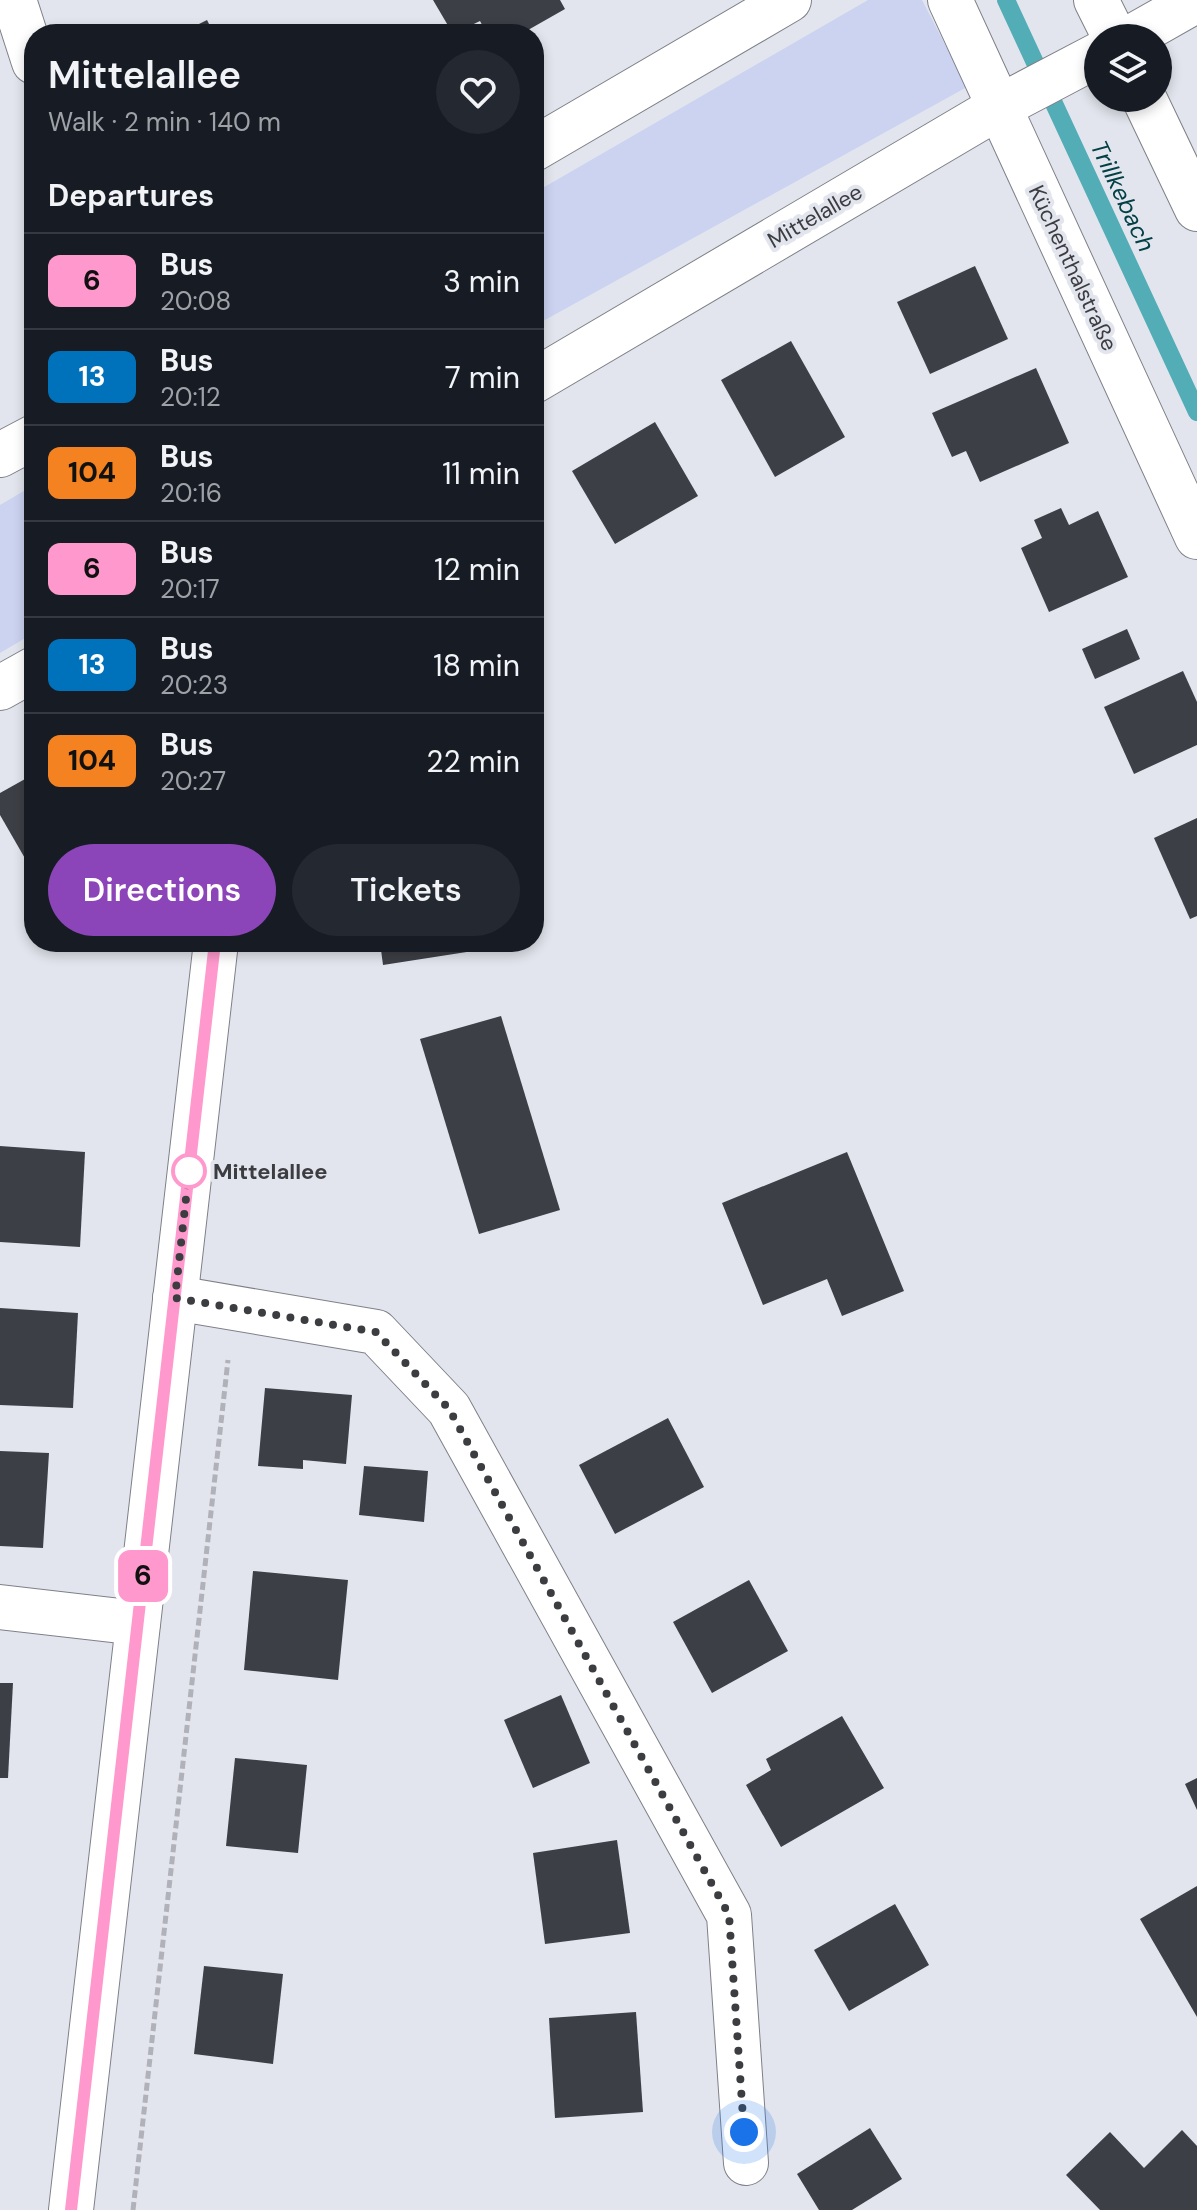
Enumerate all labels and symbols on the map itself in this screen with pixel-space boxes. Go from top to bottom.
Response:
water label: Trillkebach [1084,135,1162,257]
street label: Mittelallee [762,177,868,255]
street label: Küchenthalstraße [1022,180,1124,356]
marker: Mittelallee [172,1154,206,1188]
place label: Mittelallee [213,1157,328,1186]
line badge: 6 [117,1550,169,1602]
your location [724,2112,764,2152]

